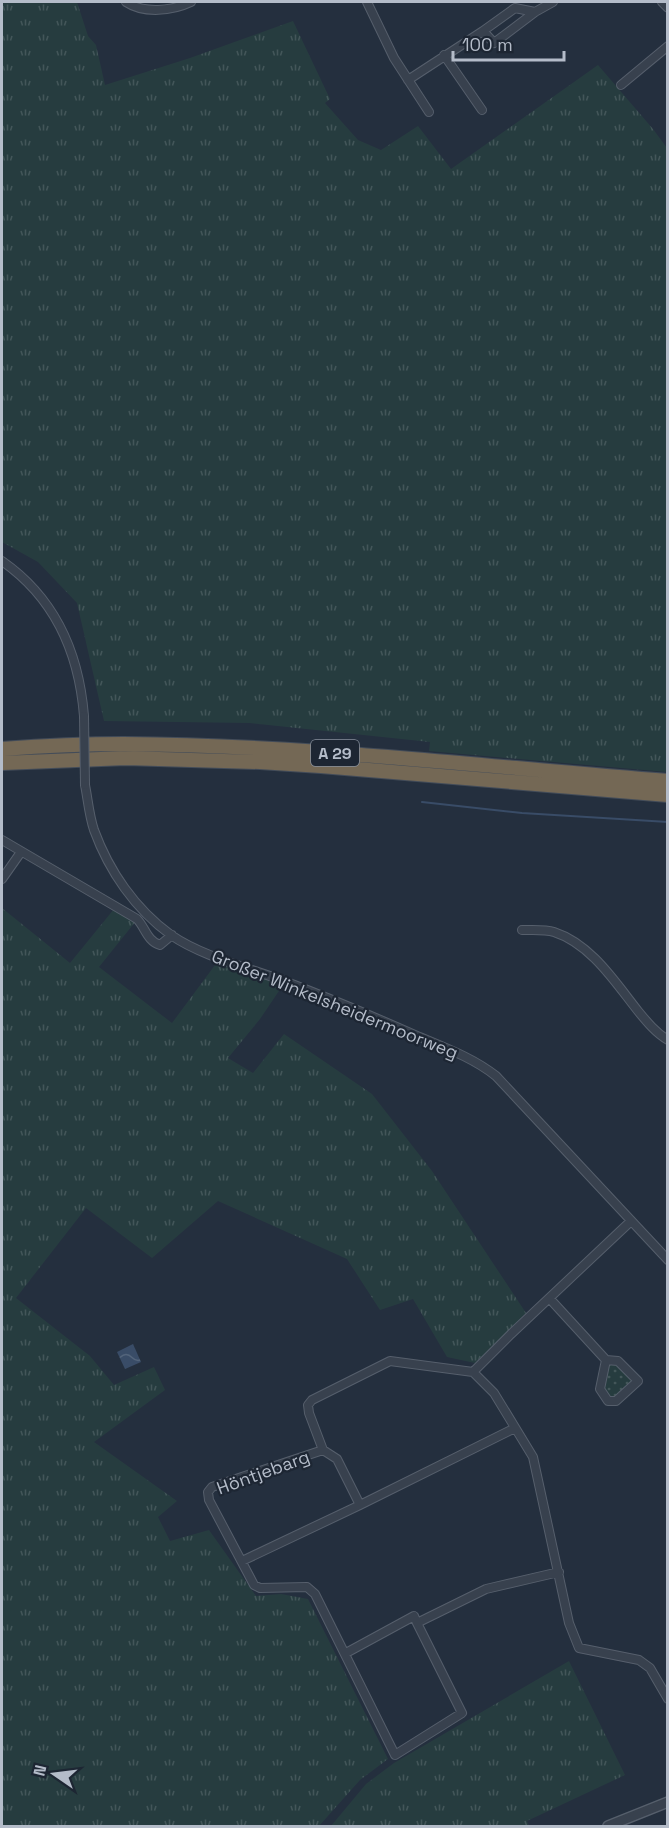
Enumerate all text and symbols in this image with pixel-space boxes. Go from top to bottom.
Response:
scale bar [453,24,564,62]
text: 100 m [462,33,513,56]
road number: A 29 [311,740,359,766]
street label: Großer Winkelsheidermoorweg [208,944,462,1064]
street label: Höntjebarg [213,1445,313,1499]
north arrow [24,1744,84,1804]
text: N [28,1763,51,1778]

